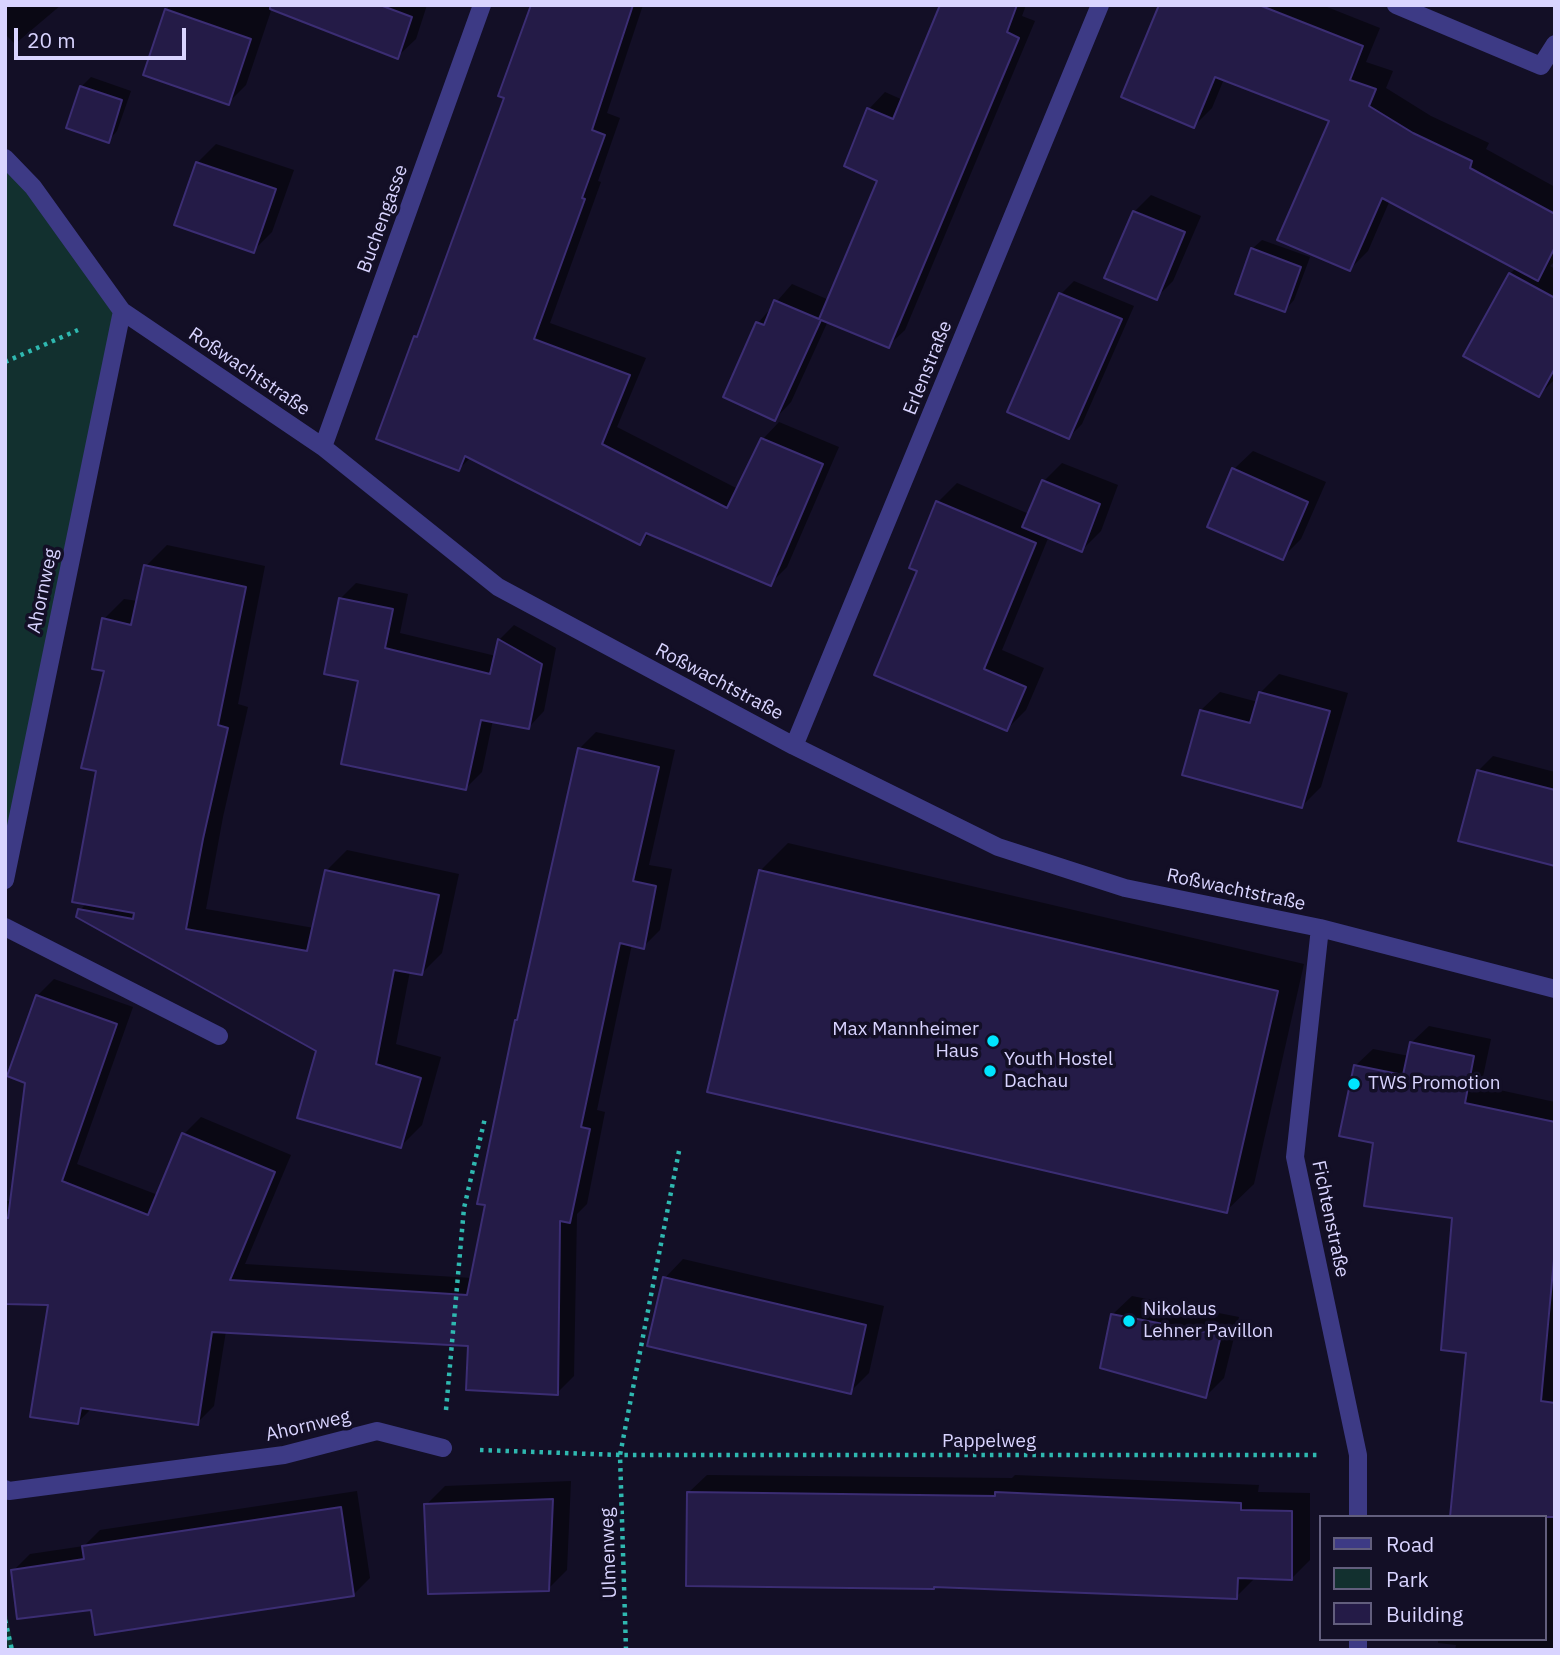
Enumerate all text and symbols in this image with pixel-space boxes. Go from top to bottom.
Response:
scale bar [18,14,189,58]
text: 20 m [27,26,76,54]
street label: Buchengasse [353,162,413,276]
street label: Erlenstraße [899,317,957,419]
street label: Roßwachtstraße [184,323,314,421]
street label: Ahornweg [23,546,63,636]
street label: Roßwachtstraße [651,639,787,725]
street label: Roßwachtstraße [1164,864,1308,916]
place label: Max Mannheimer Haus [832,1019,979,1063]
marker: Max Mannheimer Haus [985,1033,1001,1049]
place label: Youth Hostel Dachau [1004,1049,1113,1093]
marker: Youth Hostel Dachau [982,1063,998,1079]
place label: TWS Promotion [1368,1073,1501,1095]
marker: TWS Promotion [1346,1076,1362,1092]
street label: Fichtenstraße [1306,1158,1354,1280]
place label: Nikolaus Lehner Pavillon [1143,1299,1273,1343]
marker: Nikolaus Lehner Pavillon [1121,1313,1137,1329]
street label: Ahornweg [263,1405,353,1447]
street label: Pappelweg [942,1431,1036,1453]
street label: Ulmenweg [596,1507,622,1599]
legend [1318,1515,1546,1641]
text: Road [1386,1530,1434,1558]
text: Park [1386,1565,1429,1593]
text: Building [1386,1600,1463,1628]

